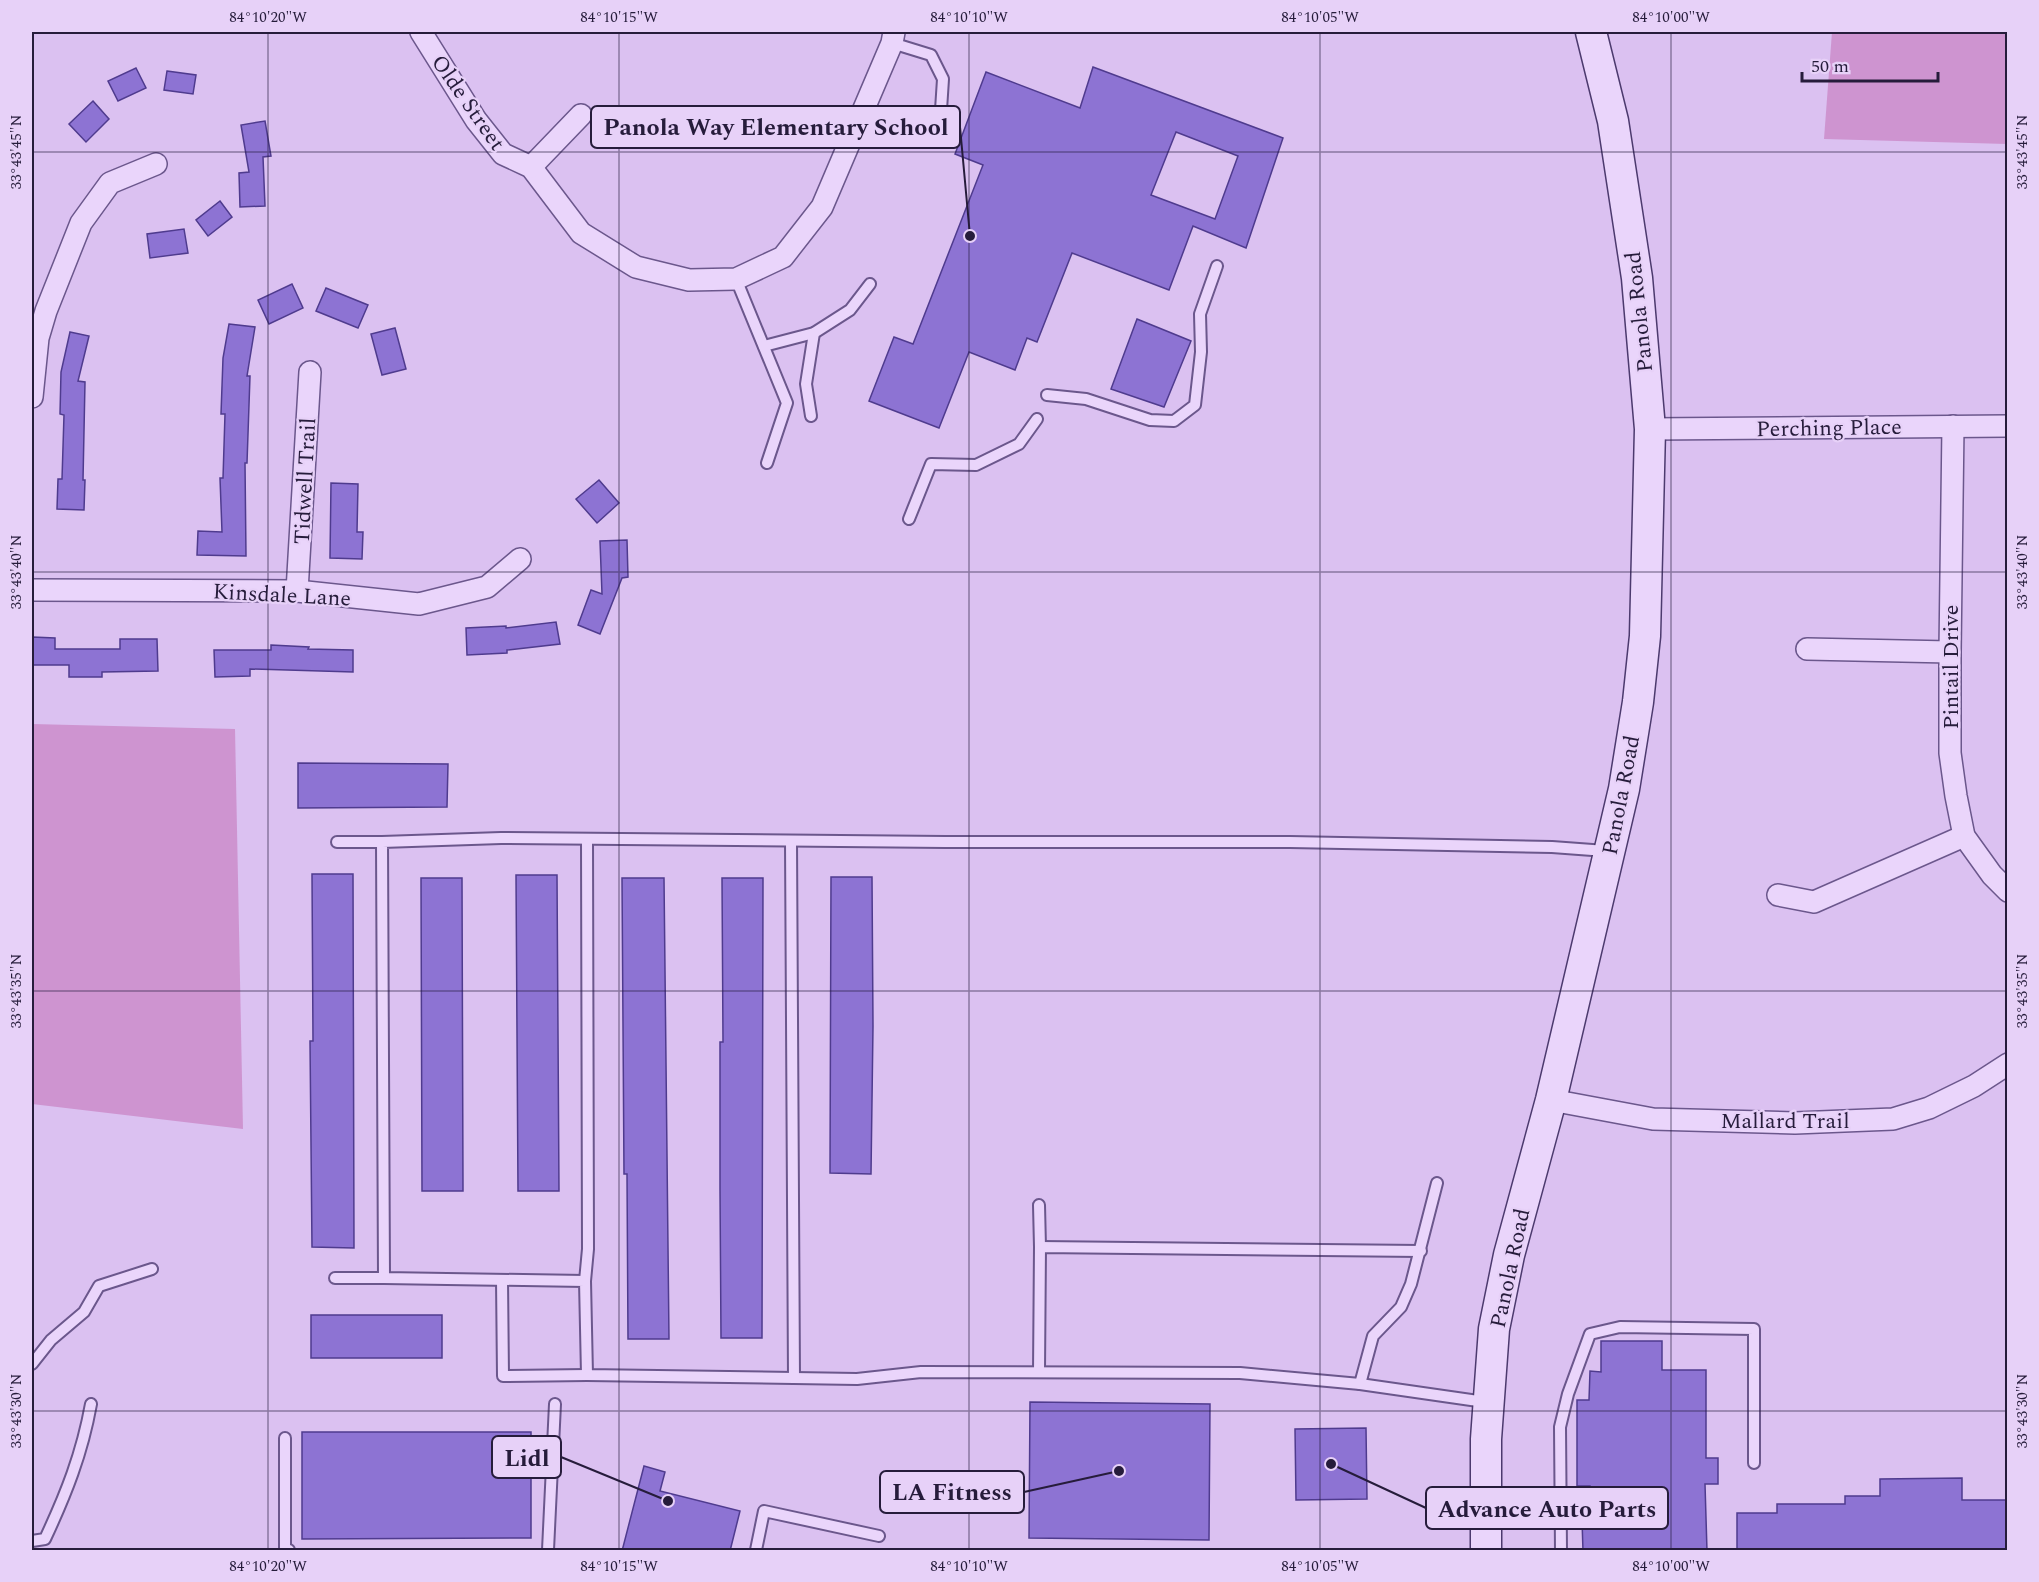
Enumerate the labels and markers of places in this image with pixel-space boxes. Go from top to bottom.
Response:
callout: Panola Way Elementary School [591,106,960,148]
callout: Lidl [492,1436,561,1478]
callout: LA Fitness [880,1471,1024,1513]
callout: Advance Auto Parts [1426,1487,1668,1529]

